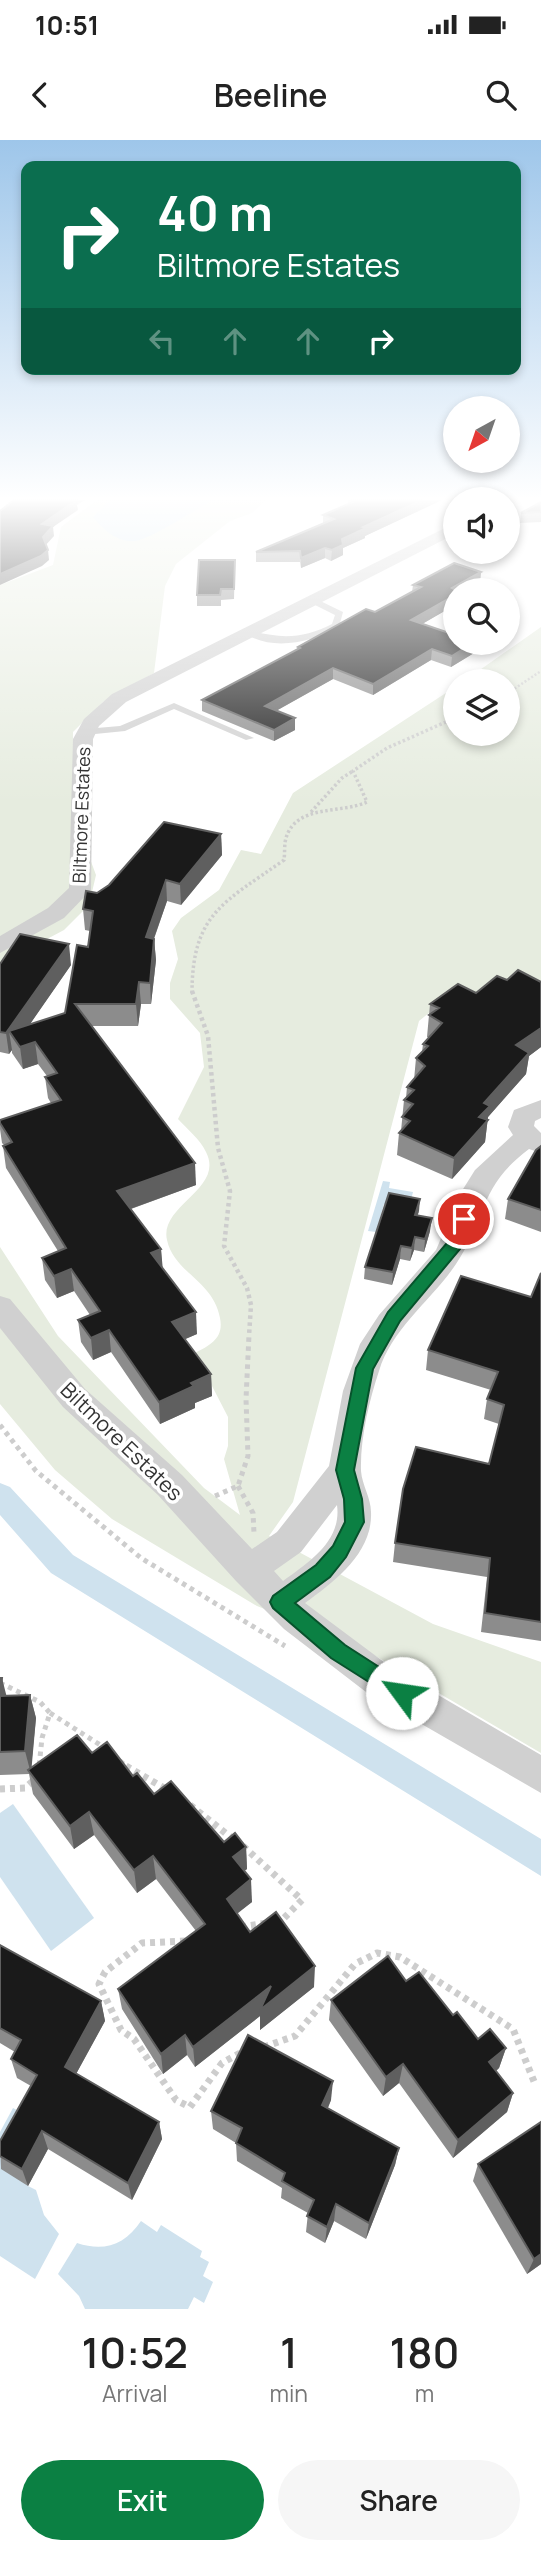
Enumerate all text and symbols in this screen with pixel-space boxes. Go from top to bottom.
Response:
text: 10:51 [35,7,99,43]
text: Beeline [214,73,327,117]
icon: back [21,76,59,114]
icon: search [482,76,520,114]
text: 40 m [157,179,273,246]
icon: right [42,189,133,280]
text: Biltmore Estates [157,243,400,287]
icon: left [143,322,181,360]
icon: ahead [216,322,254,360]
icon: ahead [289,322,327,360]
icon: right [362,322,400,360]
north arrow [443,396,520,472]
map controls [443,396,520,746]
button: sound [443,487,520,564]
button: search [443,578,520,655]
button: layers [443,669,520,746]
street label: Biltmore Estates [67,746,95,884]
pin [434,1189,494,1249]
icon: arrive [445,1200,483,1238]
street label: Biltmore Estates [55,1376,189,1506]
position arrow [365,1656,439,1730]
text: 10:52 [81,2323,188,2381]
text: 1 [280,2323,298,2381]
text: 180 [390,2323,459,2381]
text: Arrival [102,2377,168,2409]
text: min [269,2377,308,2409]
text: m [415,2377,434,2409]
button: Exit [21,2460,264,2540]
button: Share [278,2460,520,2540]

